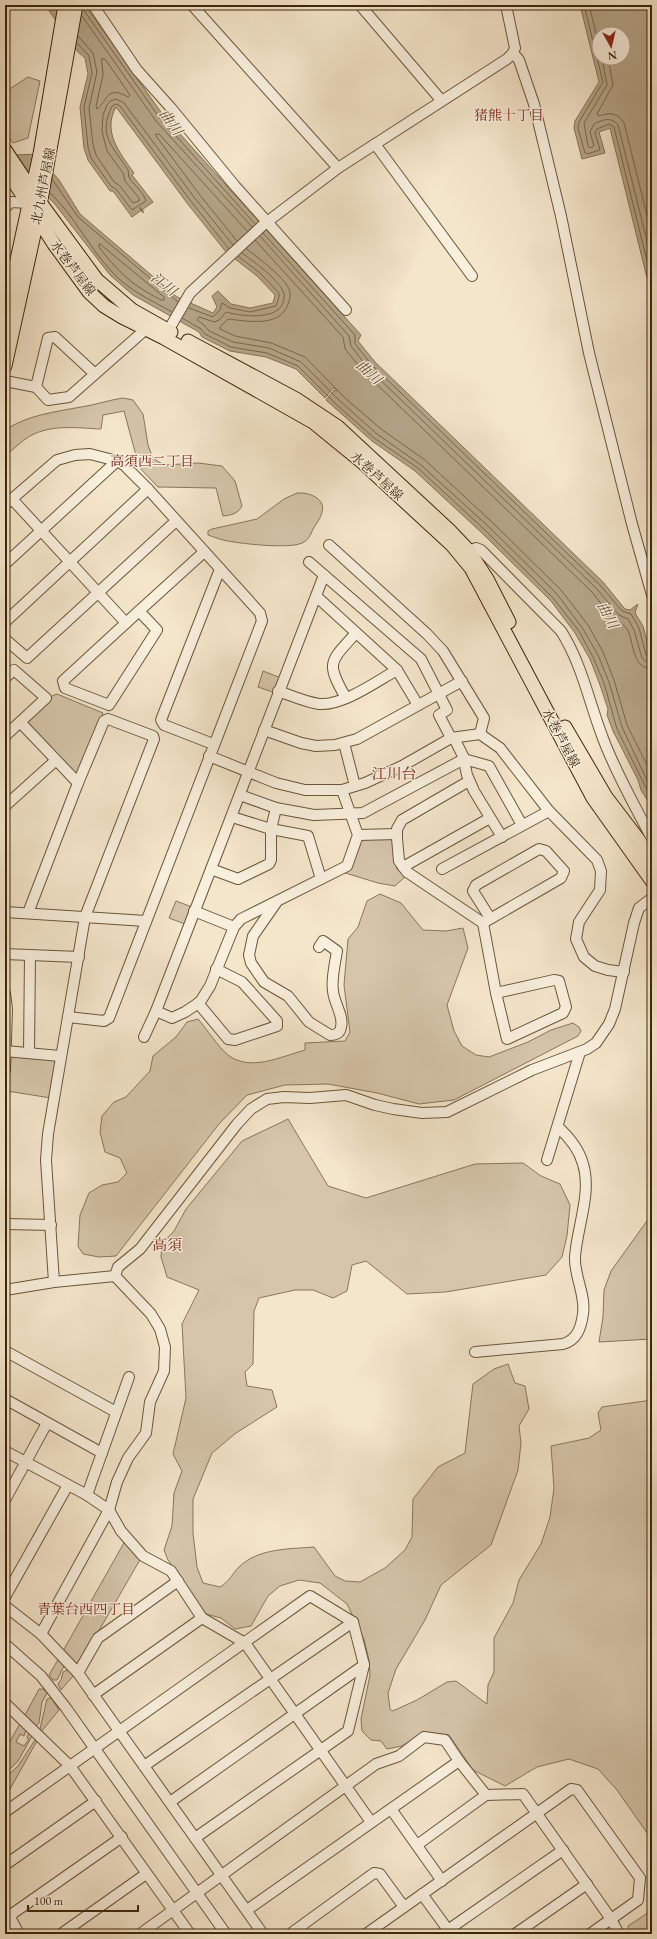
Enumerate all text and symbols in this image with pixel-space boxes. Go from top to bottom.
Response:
north arrow [591,26,631,66]
text: N [607,48,618,63]
water label: 曲川 [155,105,188,140]
district label: 猪熊十丁目 [474,106,544,124]
street label: 北九州芦屋線 [27,146,59,226]
street label: 水巻芦屋線 [47,237,99,299]
water label: 江川 [147,268,182,301]
water label: 曲川 [353,356,387,389]
street label: 水巻芦屋線 [347,448,407,504]
district label: 高須西二丁目 [110,452,194,470]
water label: 曲川 [593,598,623,633]
street label: 水巻芦屋線 [538,705,584,771]
district label: 江川台 [371,764,417,783]
district label: 高須 [152,1235,182,1254]
district label: 青葉台西四丁目 [37,1600,135,1618]
scale bar [28,1887,138,1913]
text: 100 m [34,1893,64,1909]

